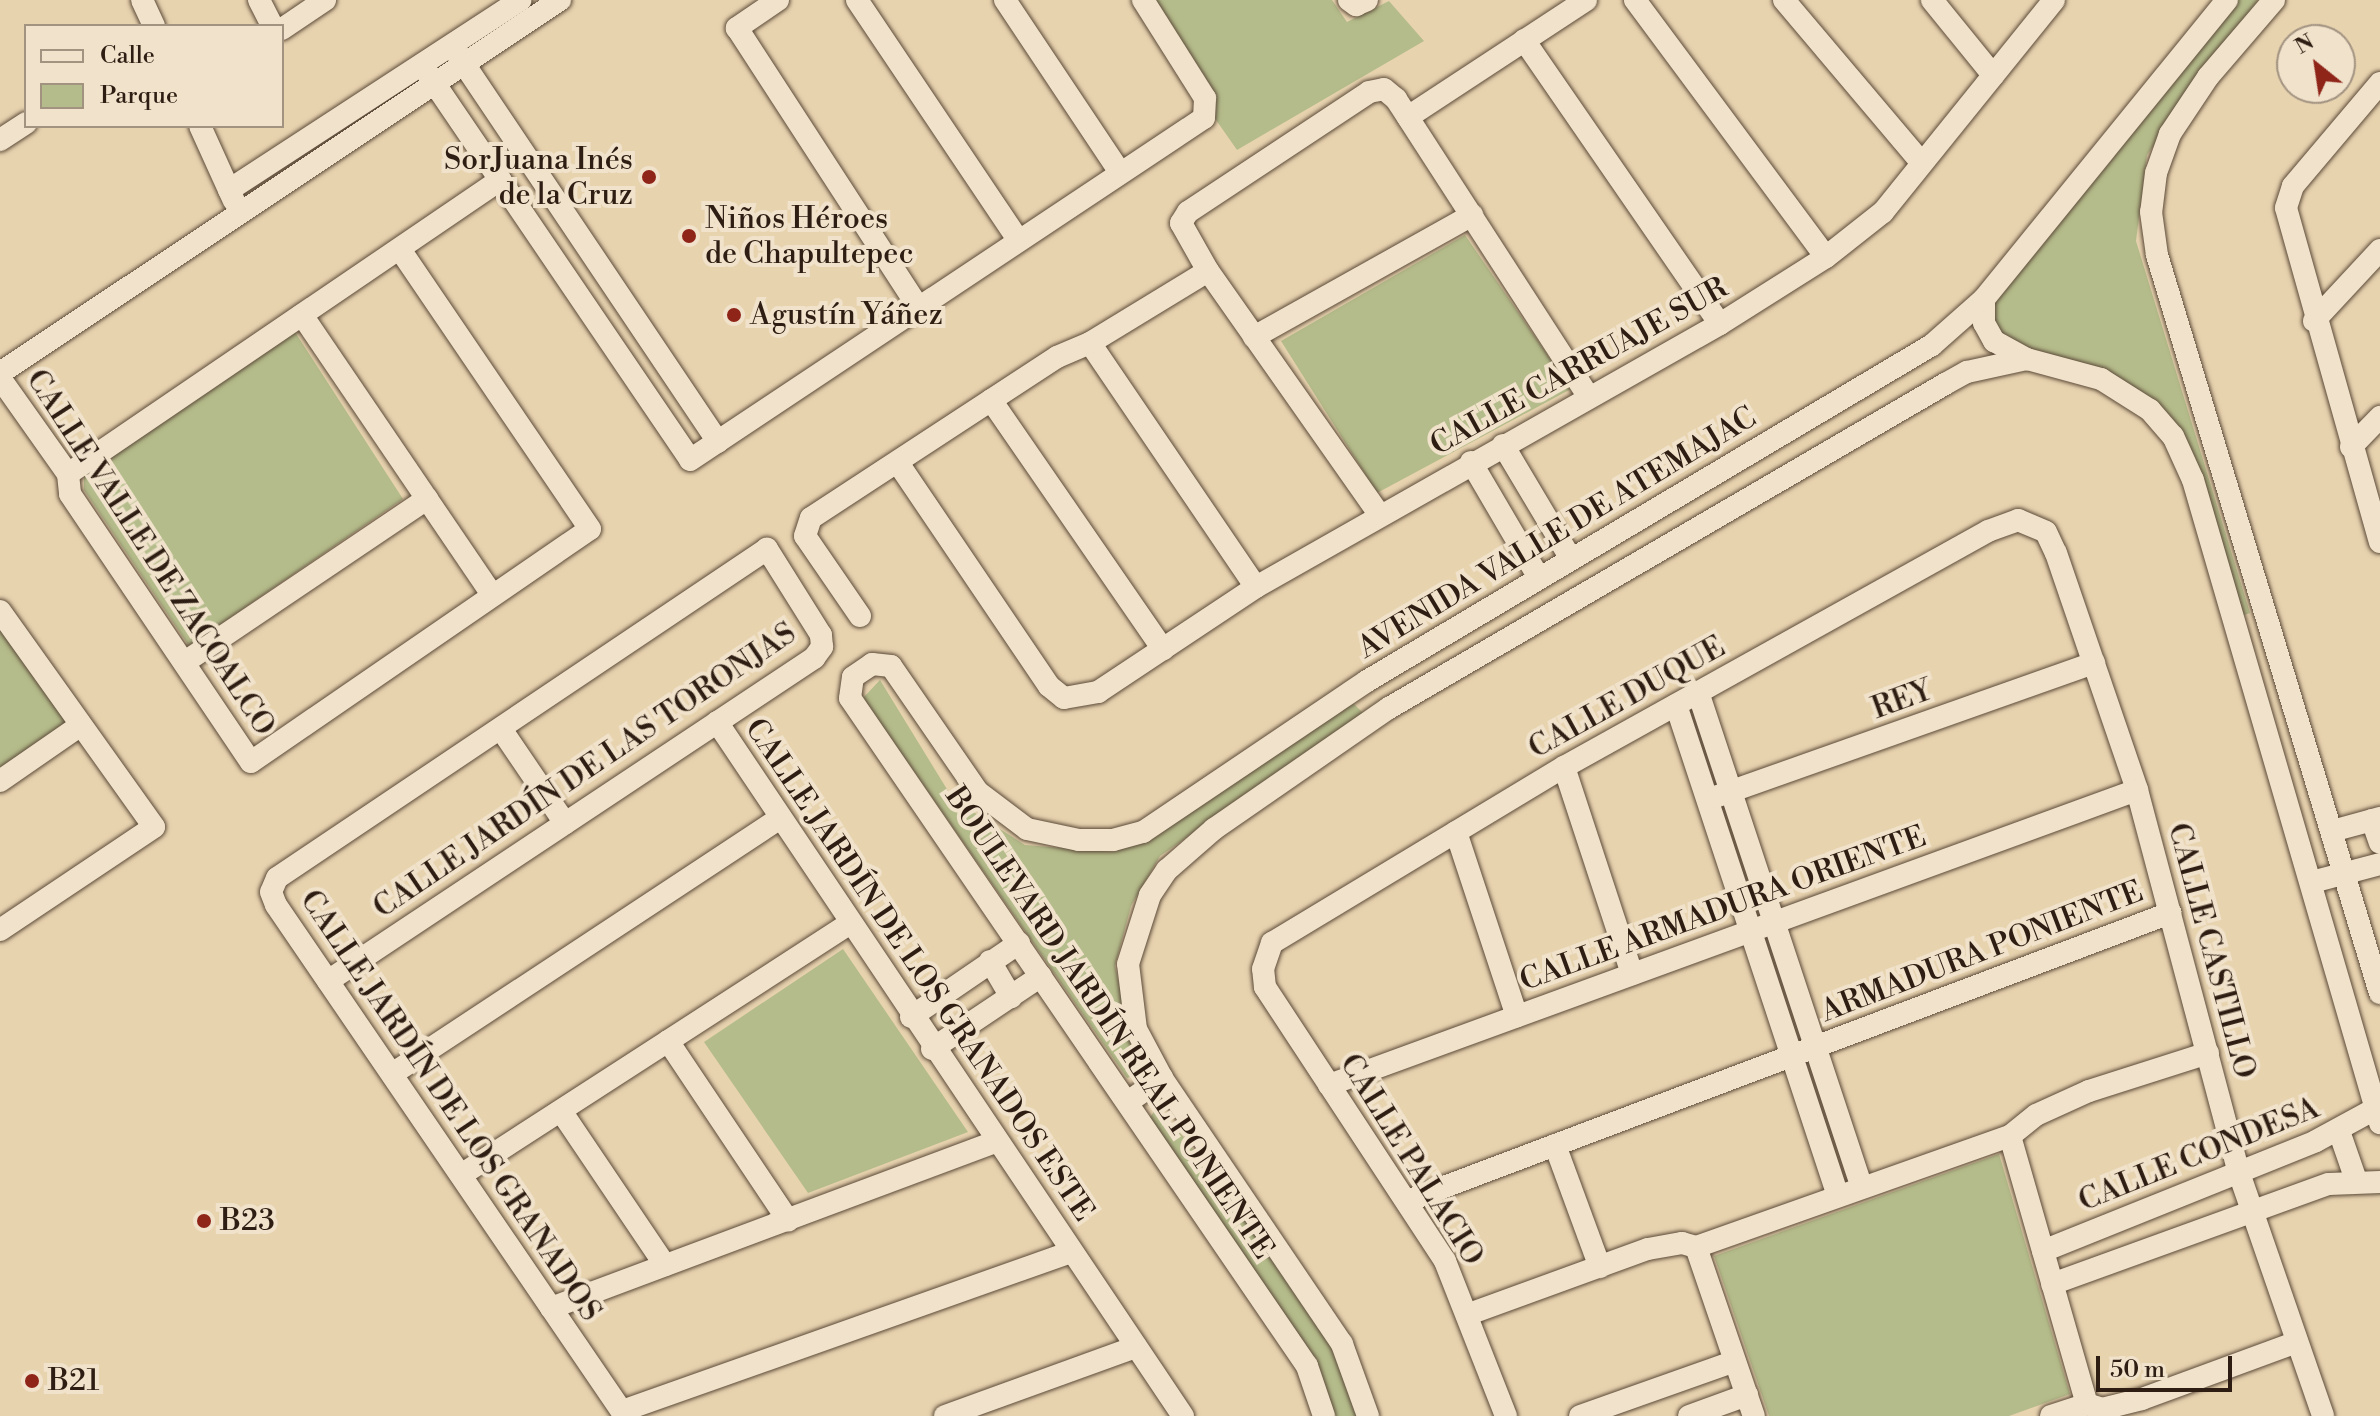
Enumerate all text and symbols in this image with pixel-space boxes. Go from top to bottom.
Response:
legend [24,24,284,128]
north arrow [2276,24,2356,104]
text: N [2290,28,2319,61]
text: Calle [100,41,155,71]
text: Parque [100,81,178,111]
place label: SorJuana Inés de la Cruz [444,142,633,212]
marker: SorJuana Inés de la Cruz [640,168,658,186]
place label: Niños Héroes de Chapultepec [705,201,914,272]
marker: Niños Héroes de Chapultepec [680,227,698,245]
street label: CALLE CARRUAJE SUR [1424,270,1734,464]
place label: Agustín Yáñez [750,297,943,333]
marker: Agustín Yáñez [725,306,743,324]
street label: CALLE VALLE DE ZACOALCO [18,363,282,743]
street label: AVENIDA VALLE DE ATEMAJAC [1351,400,1763,666]
street label: CALLE JARDÍN DE LAS TORONJAS [367,616,803,926]
street label: CALLE DUQUE [1523,629,1731,767]
street label: REY [1867,673,1937,727]
street label: CALLE JARDÍN DE LOS GRANADOS ESTE [737,712,1101,1228]
street label: BOULEVARD JARDÍN REAL PONIENTE [937,780,1281,1266]
street label: CALLE ARMADURA ORIENTE [1515,819,1931,999]
street label: CALLE CASTILLO [2160,819,2262,1083]
street label: ARMADURA PONIENTE [1816,874,2148,1030]
street label: CALLE JARDÍN DE LOS GRANADOS [292,884,608,1328]
street label: CALLE PALACIO [1332,1048,1490,1272]
street label: CALLE CONDESA [2074,1090,2324,1220]
place label: B23 [220,1203,275,1239]
marker: B23 [195,1212,213,1230]
scale bar [2100,1340,2236,1390]
text: 50 m [2110,1355,2165,1385]
place label: B21 [48,1363,99,1399]
marker: B21 [23,1372,41,1390]

